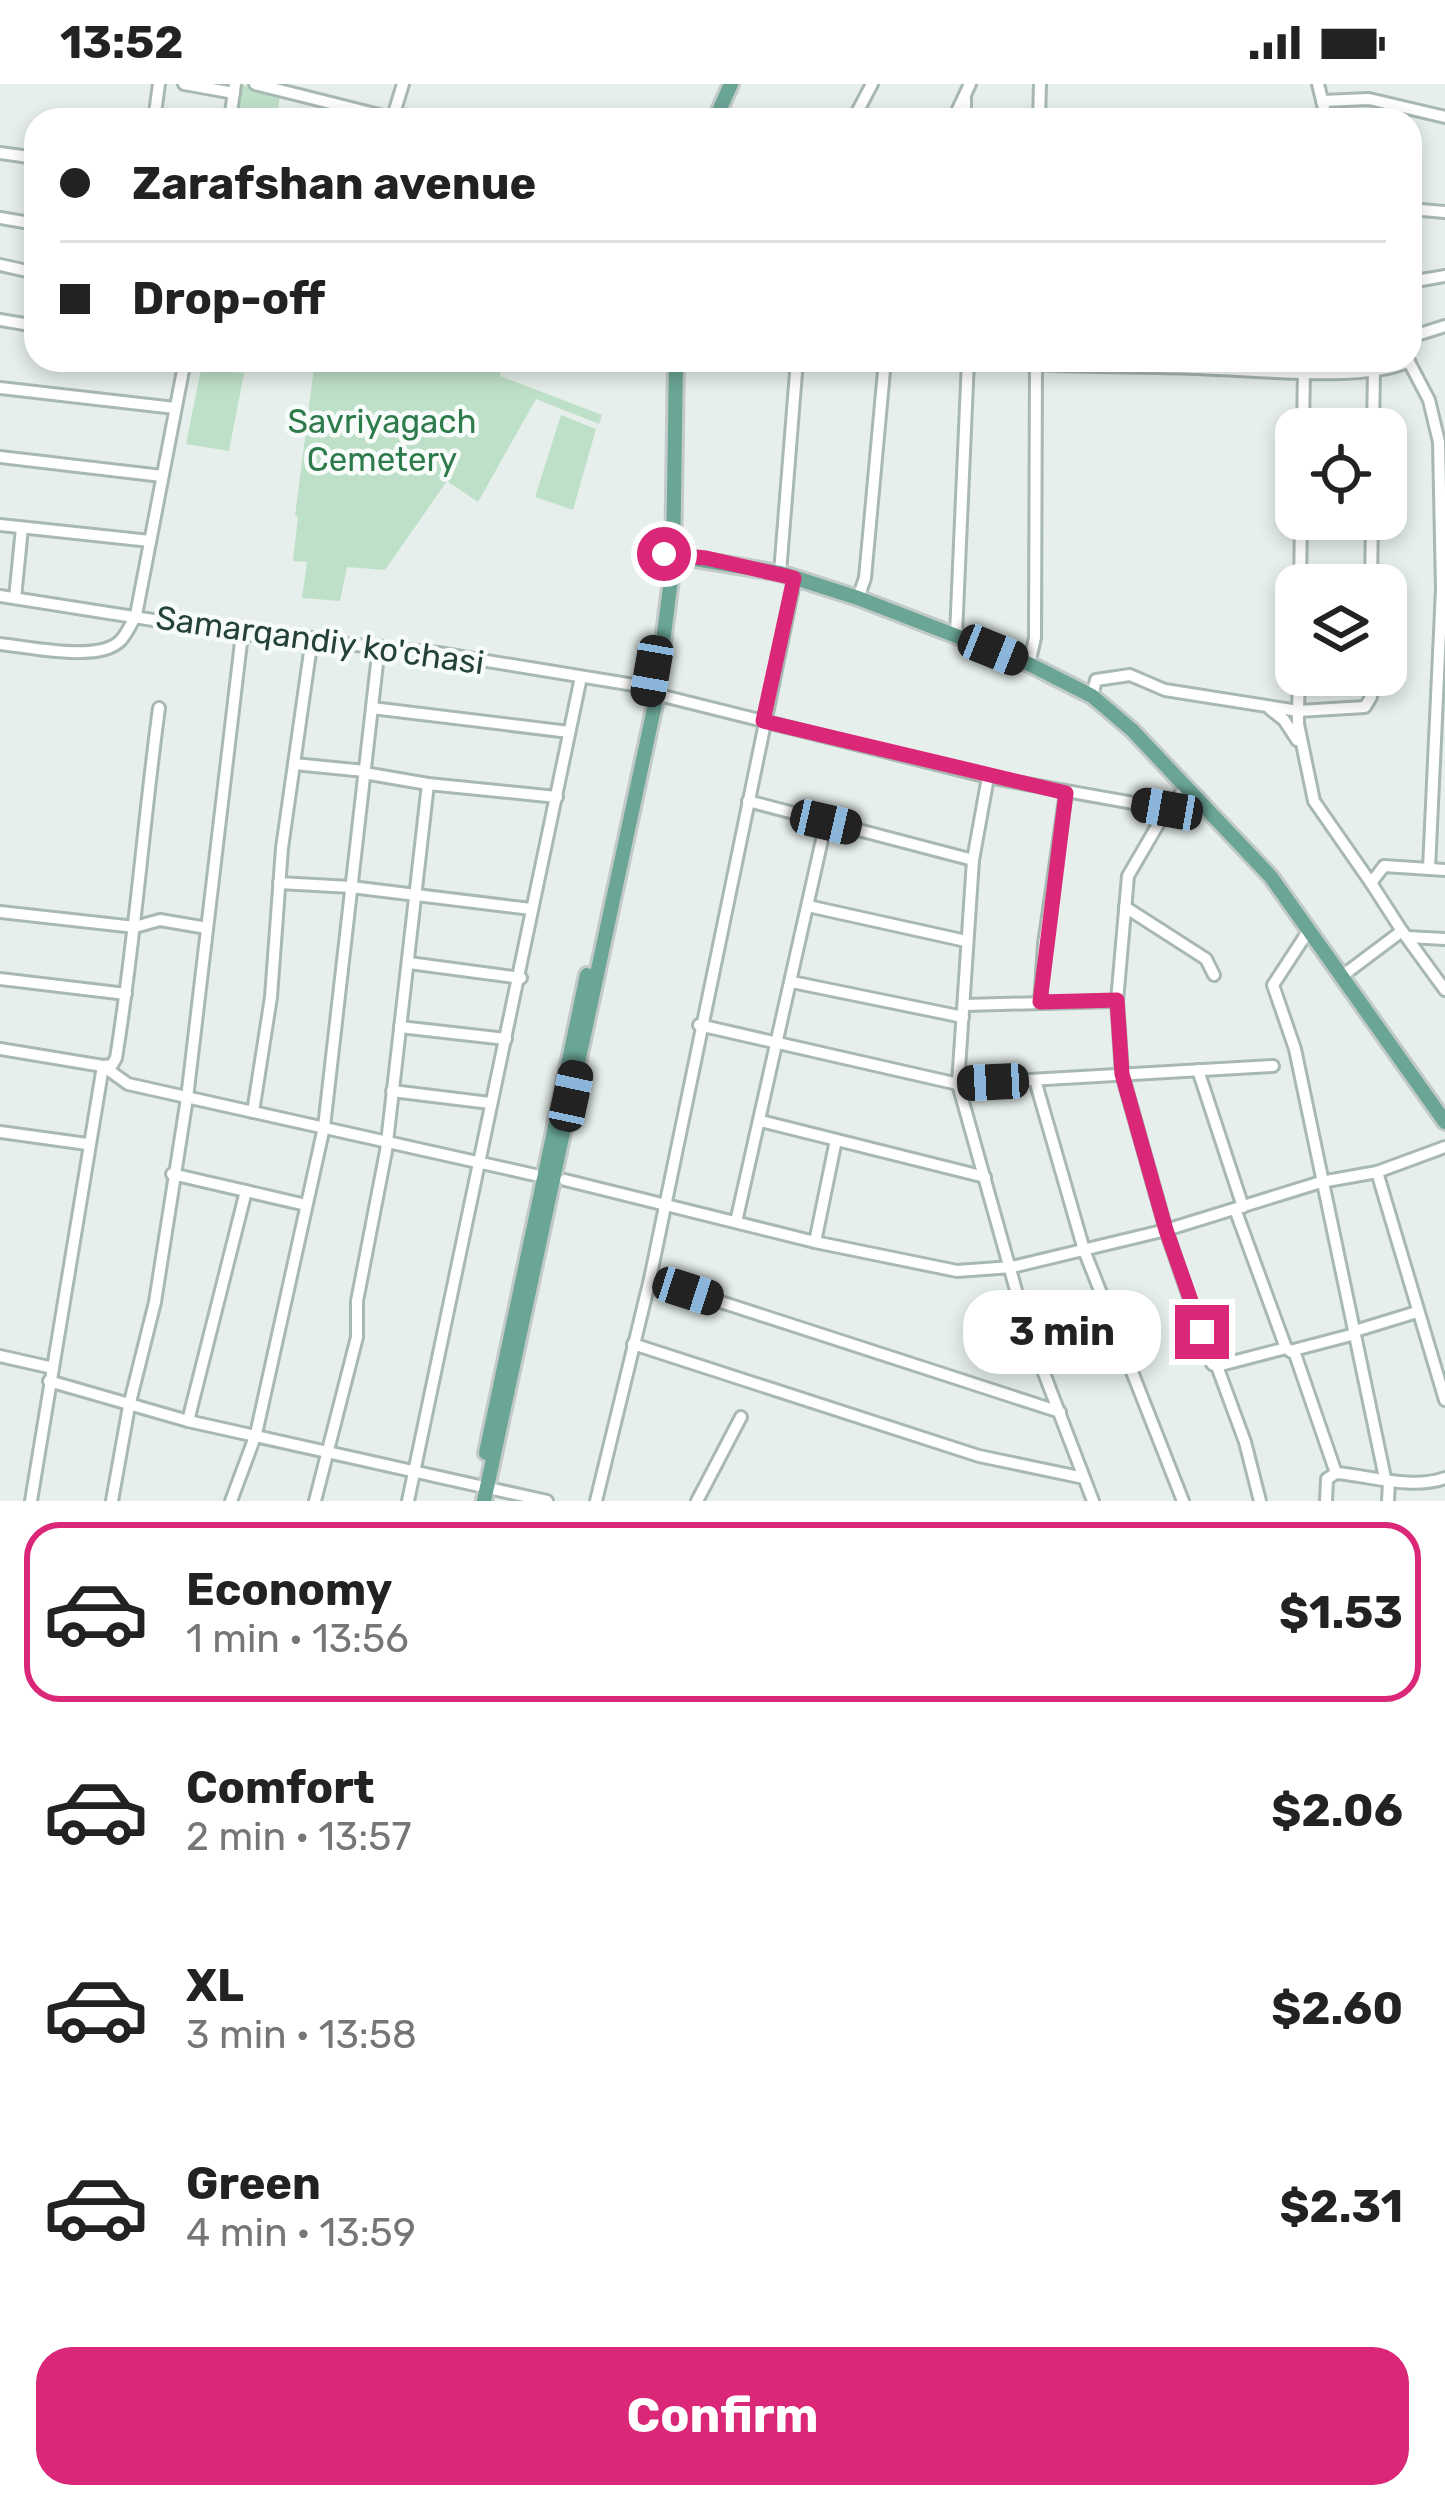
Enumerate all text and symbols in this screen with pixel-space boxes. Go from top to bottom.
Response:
text: 13:52 [60,16,183,69]
text: Zarafshan avenue [132,157,536,210]
text: Drop-off [132,272,325,325]
park label: Savriyagach Cemetery [287,402,477,479]
map controls [1275,408,1407,696]
button: locate [1275,408,1407,540]
route start [637,527,691,581]
button: layers [1275,564,1407,696]
street label: Samarqandiy ko'chasi [153,598,487,682]
car [953,620,1033,680]
car [628,632,676,710]
car [1128,785,1206,833]
car [787,796,865,848]
car [546,1057,596,1135]
car [956,1062,1030,1102]
car [648,1263,728,1319]
callout: 3 min [962,1290,1160,1374]
route end [1175,1305,1229,1359]
text: 3 min [1009,1309,1115,1355]
icon: car [42,1558,150,1666]
text: Economy [186,1563,392,1616]
text: $1.53 [1279,1586,1403,1639]
text: 1 min · 13:56 [186,1616,409,1662]
icon: car [42,1756,150,1864]
text: Comfort [186,1761,375,1814]
text: $2.06 [1271,1784,1403,1837]
text: 2 min · 13:57 [186,1814,411,1860]
icon: car [42,1954,150,2062]
text: XL [186,1959,244,2012]
text: $2.60 [1271,1982,1403,2035]
text: 3 min · 13:58 [186,2012,417,2058]
icon: car [42,2152,150,2260]
text: Green [186,2157,321,2210]
text: $2.31 [1280,2180,1403,2233]
text: 4 min · 13:59 [186,2210,416,2256]
button: Confirm [36,2347,1409,2485]

